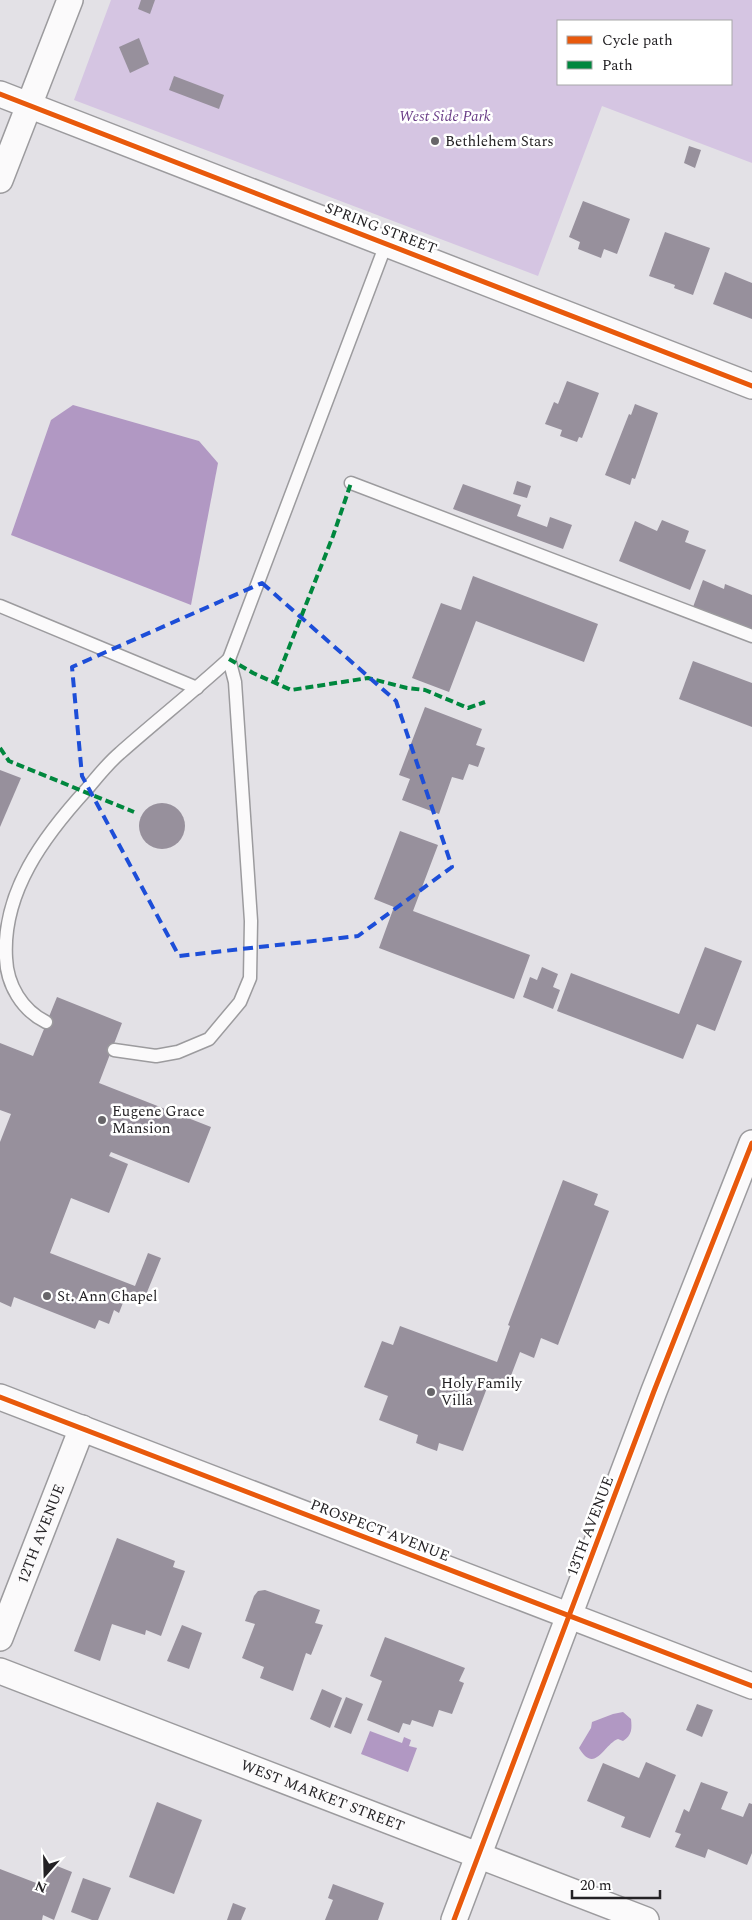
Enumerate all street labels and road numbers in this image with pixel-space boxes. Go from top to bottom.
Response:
street label: SPRING STREET [322,197,440,260]
street label: 13TH AVENUE [561,1473,620,1580]
street label: 12TH AVENUE [11,1480,71,1587]
street label: PROSPECT AVENUE [307,1493,453,1568]
street label: WEST MARKET STREET [237,1754,408,1838]

